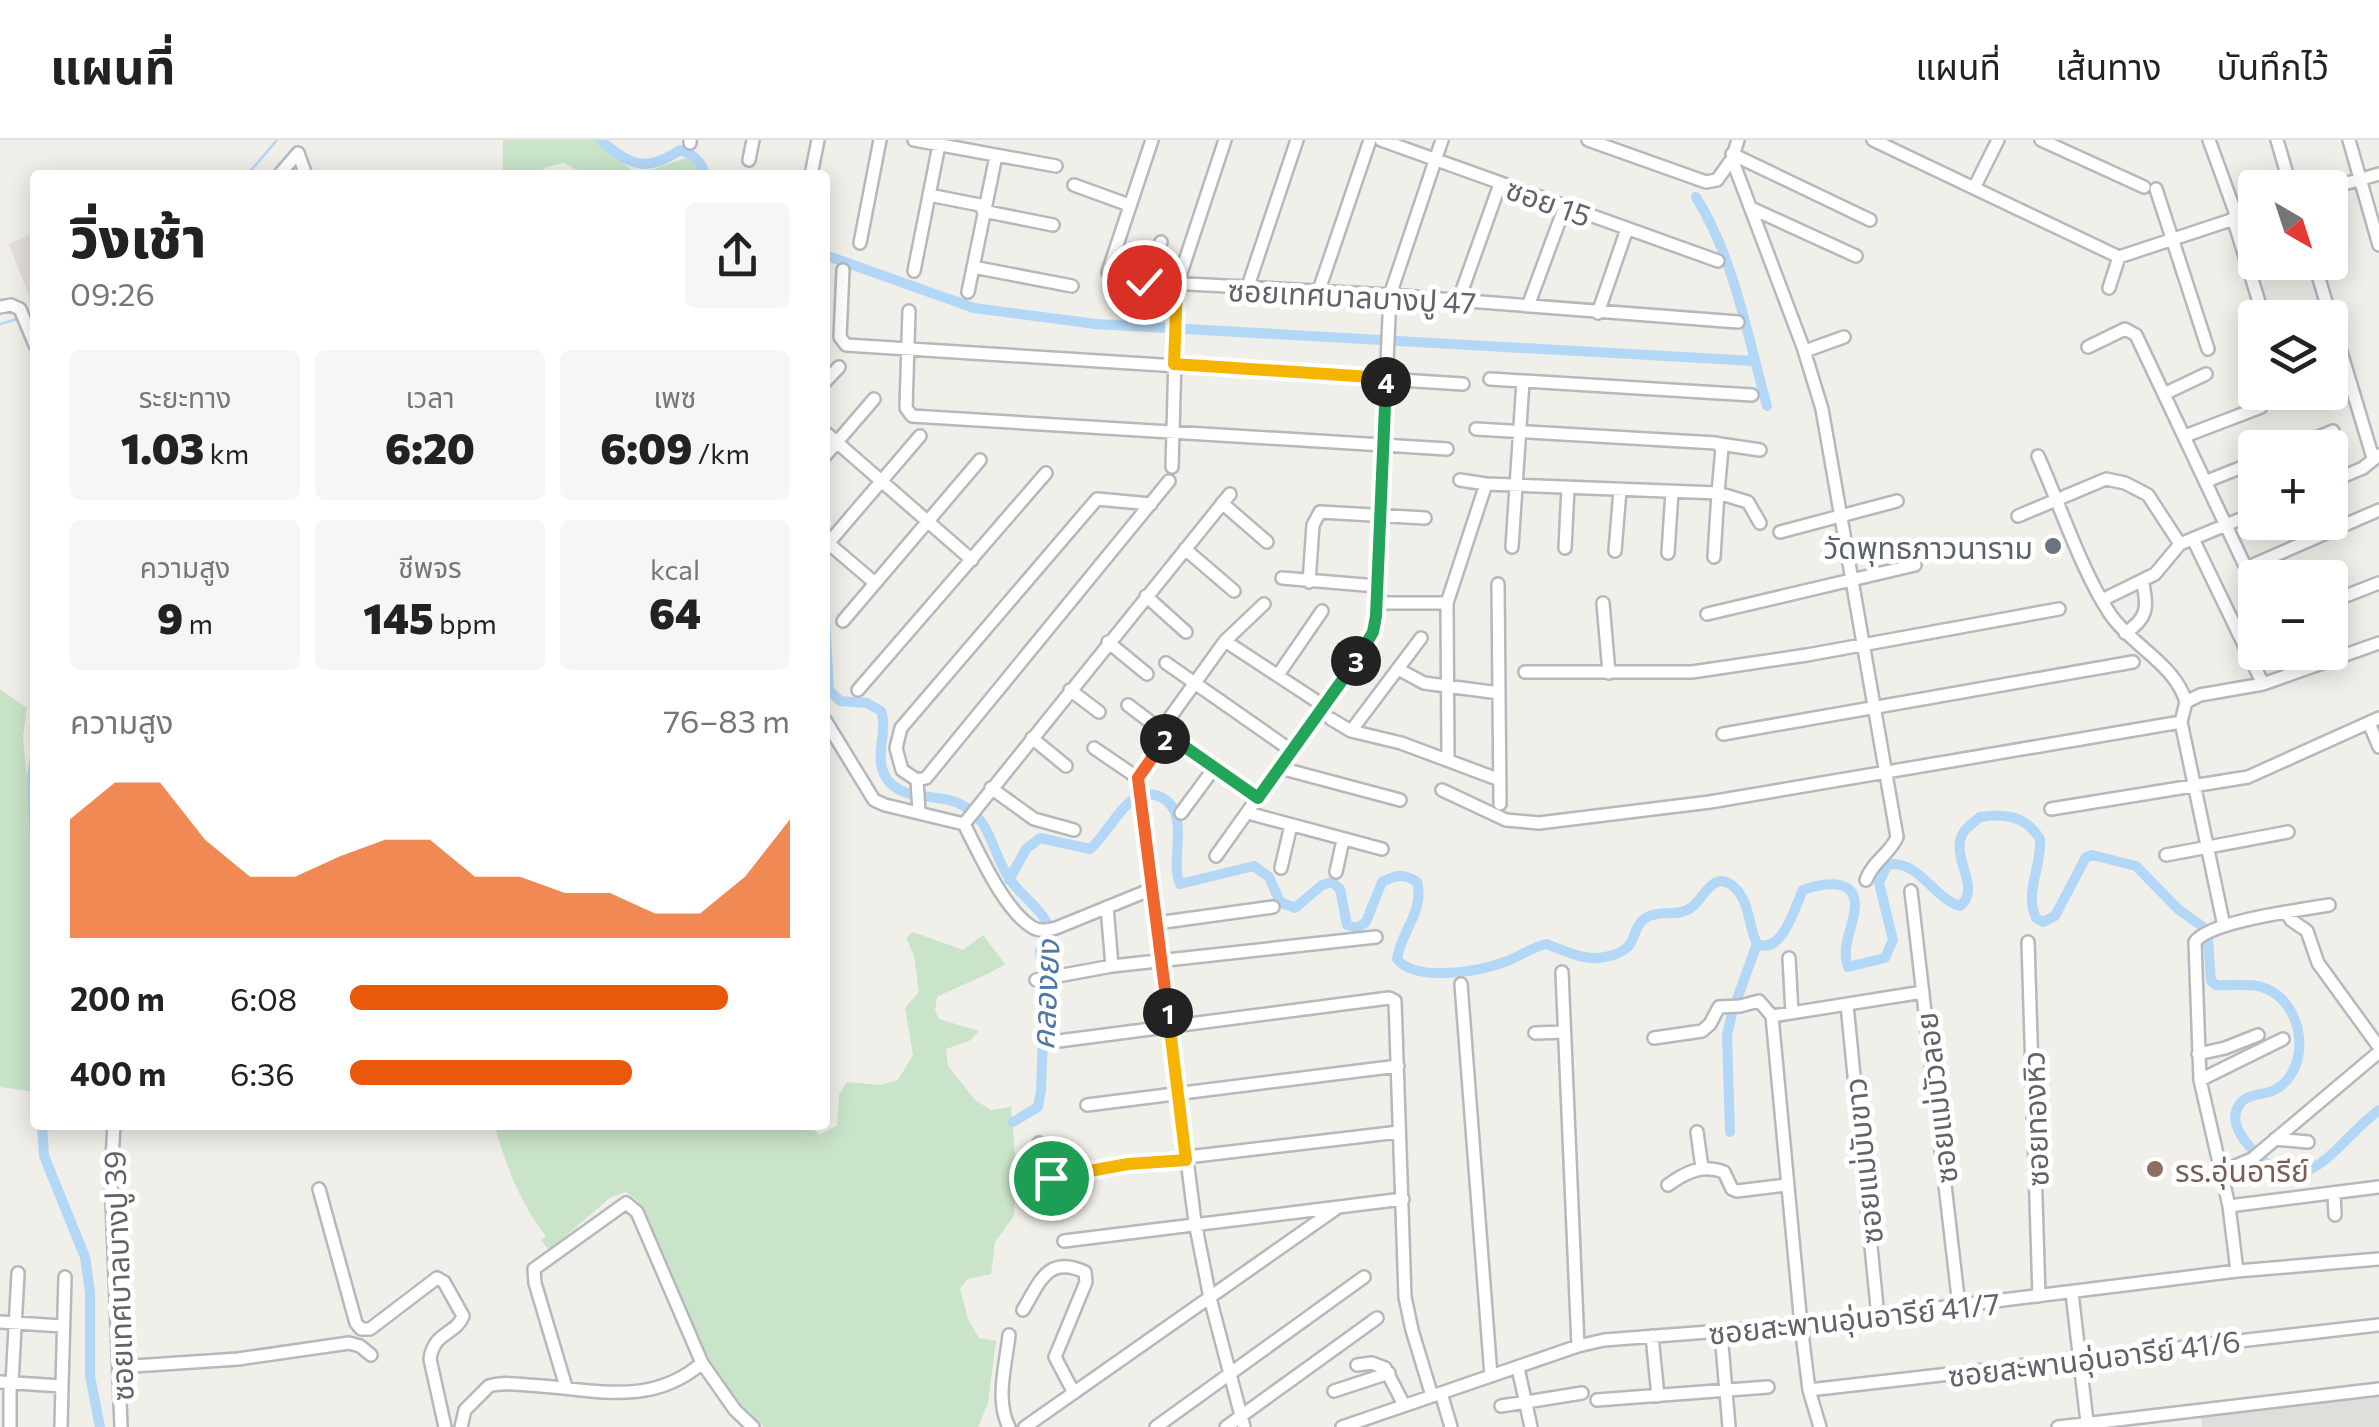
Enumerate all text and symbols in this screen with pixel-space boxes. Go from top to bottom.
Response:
text: แผนที่ [50,35,175,94]
text: แผนที่ [1915,44,2001,87]
text: เส้นทาง [2056,44,2162,87]
text: บันทึกไว้ [2217,44,2329,87]
street label: ซอย 15 [1502,169,1596,233]
north arrow [2238,170,2348,280]
map controls [2238,170,2348,670]
text: วิ่งเช้า [70,202,206,269]
button: share [685,203,790,308]
pin [1102,240,1187,325]
icon: check [1117,255,1172,310]
street label: ซอยเทศบาลบางปู 47 [1227,270,1477,322]
text: 09:26 [70,273,155,313]
button: layers [2238,300,2348,410]
pin: 4 [1361,357,1411,407]
text: 4 [1377,365,1395,399]
text: ระยะทาง [139,380,231,414]
text: เวลา [405,380,455,414]
text: เพซ [654,380,696,414]
text: 1.03 [121,421,204,473]
text: 6:20 [385,421,475,473]
text: 6:09 [600,421,692,473]
button: + [2238,430,2348,540]
text: km [204,436,249,470]
text: /km [692,436,750,470]
place label: วัดพุทธภาวนาราม [1823,528,2033,567]
marker: วัดพุทธภาวนาราม [2042,535,2064,557]
text: ความสูง [140,550,230,584]
text: ชีพจร [398,550,462,584]
text: kcal [650,552,700,586]
button: − [2238,560,2348,670]
text: 64 [649,586,701,638]
text: 9 [157,591,183,643]
text: 145 [363,591,434,643]
text: m [183,606,213,640]
text: bpm [434,606,497,640]
pin: 3 [1331,636,1381,686]
text: 3 [1348,644,1364,678]
text: 76–83 m [663,700,790,740]
text: ความสูง [70,701,174,741]
pin: 2 [1140,714,1190,764]
text: 2 [1157,722,1173,756]
water label: คลองยง [1021,937,1067,1051]
text: 200 m [70,978,165,1018]
text: 6:08 [230,978,297,1018]
pin: 1 [1143,988,1193,1038]
text: 1 [1162,996,1174,1030]
street label: ซอยแม่บัวลอย [1906,1010,1964,1186]
street label: ซอยทองหิว [2013,1051,2055,1187]
text: 400 m [70,1053,166,1093]
text: 6:36 [230,1053,295,1093]
street label: ซอยแม่บับขาว [1835,1076,1889,1246]
pin [1009,1136,1094,1221]
street label: ซอยเทศบาลบางปู 39 [94,1150,142,1402]
icon: arrive [1024,1151,1079,1206]
place label: รร.อุ่นอารีย์ [2175,1151,2309,1190]
marker: รร.อุ่นอารีย์ [2144,1158,2166,1180]
street label: ซอยสะพานอุ่นอารีย์ 41/7 [1706,1283,2002,1353]
street label: ซอยสะพานอุ่นอารีย์ 41/6 [1946,1321,2243,1395]

